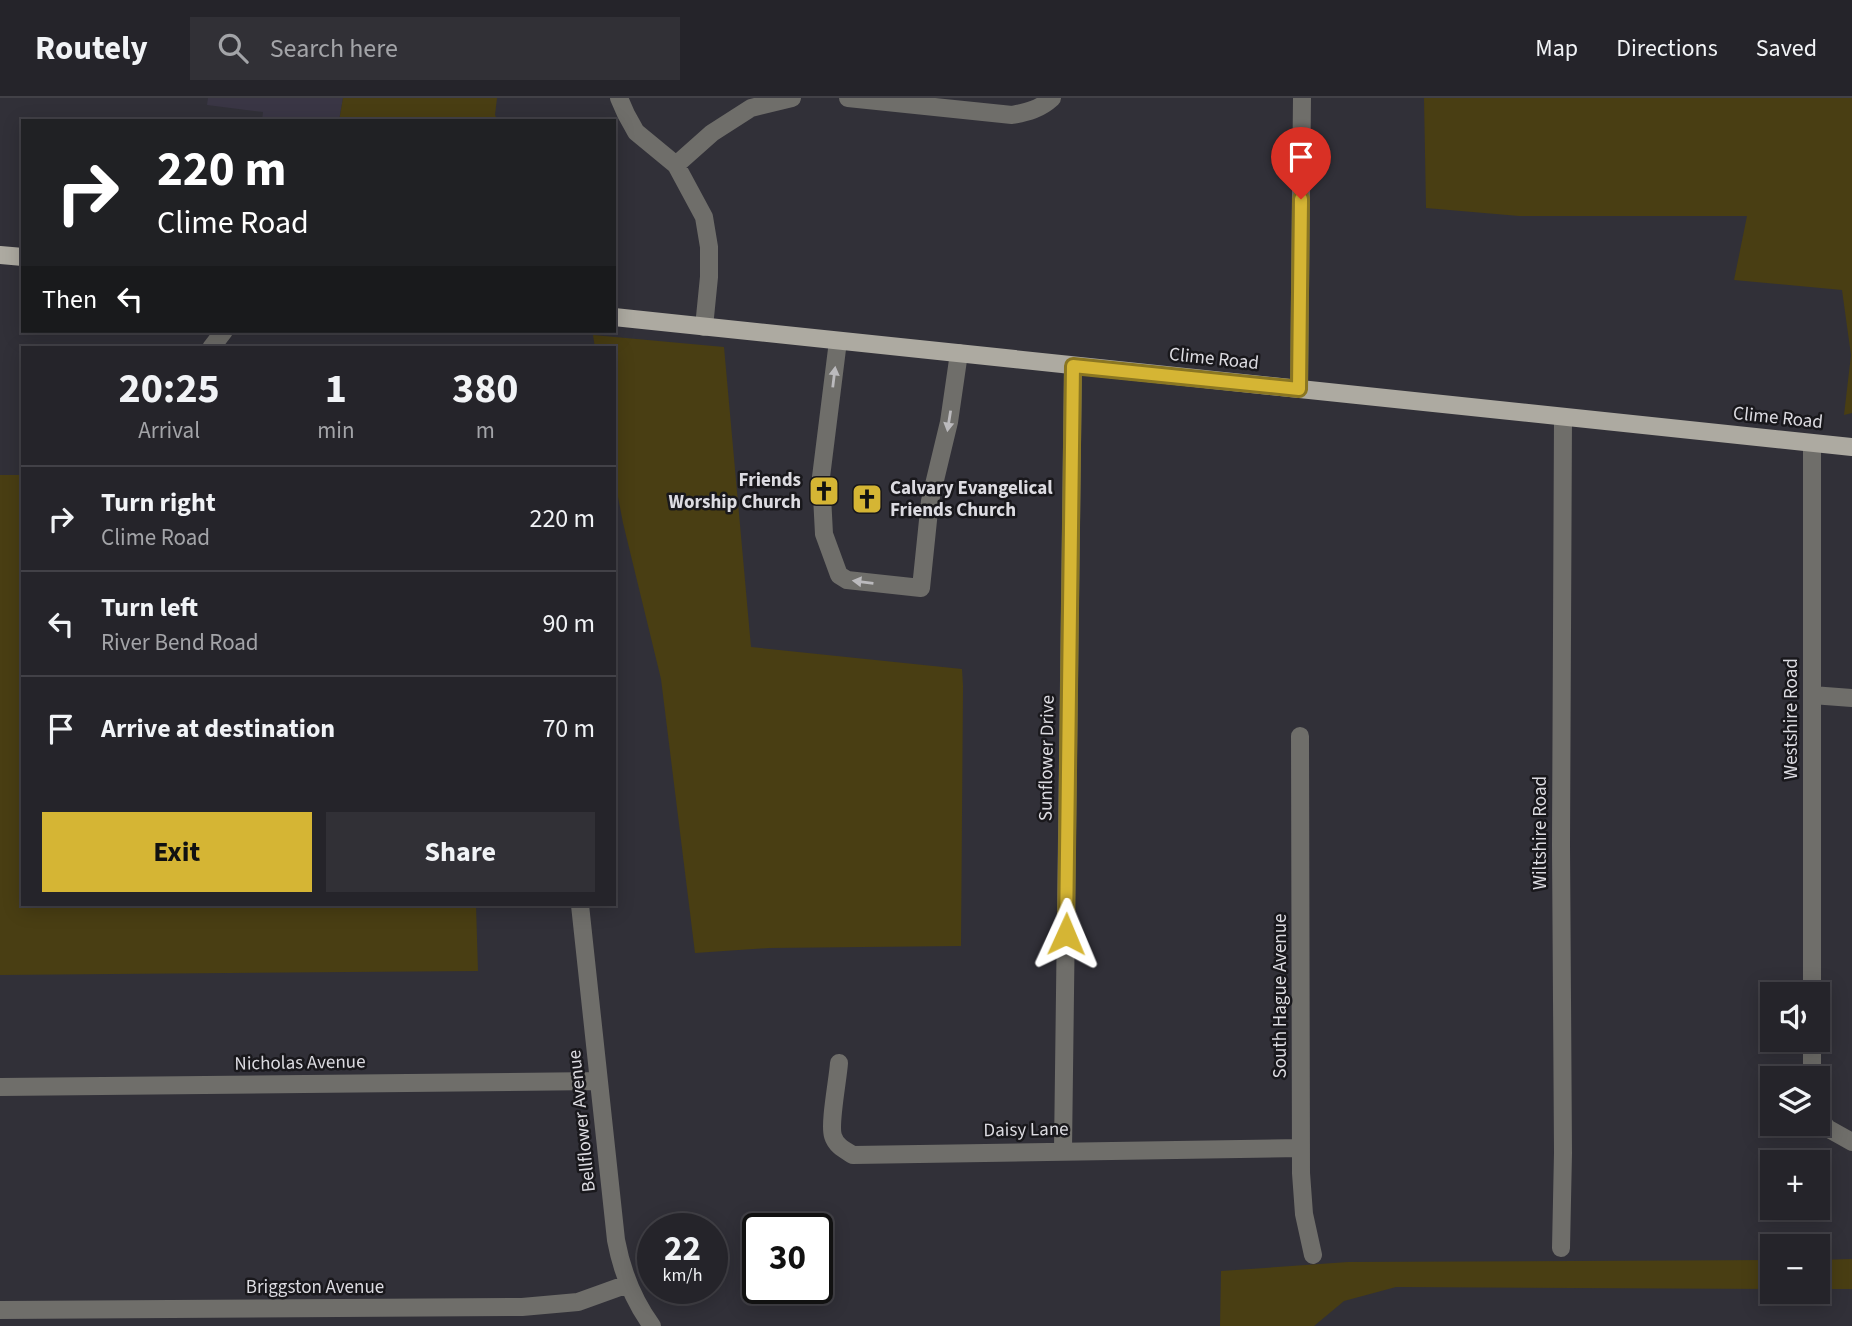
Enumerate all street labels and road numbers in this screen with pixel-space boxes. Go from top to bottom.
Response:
street label: Clime Road [1168,341,1260,377]
street label: Clime Road [1732,400,1824,436]
street label: Westshire Road [1778,658,1805,780]
street label: Sunflower Drive [1032,695,1062,821]
street label: Wiltshire Road [1527,776,1554,890]
street label: South Hague Avenue [1267,914,1294,1079]
street label: Nicholas Avenue [234,1048,366,1078]
street label: Bellflower Avenue [561,1049,603,1193]
street label: Daisy Lane [983,1116,1069,1144]
street label: Briggston Avenue [246,1274,384,1301]

